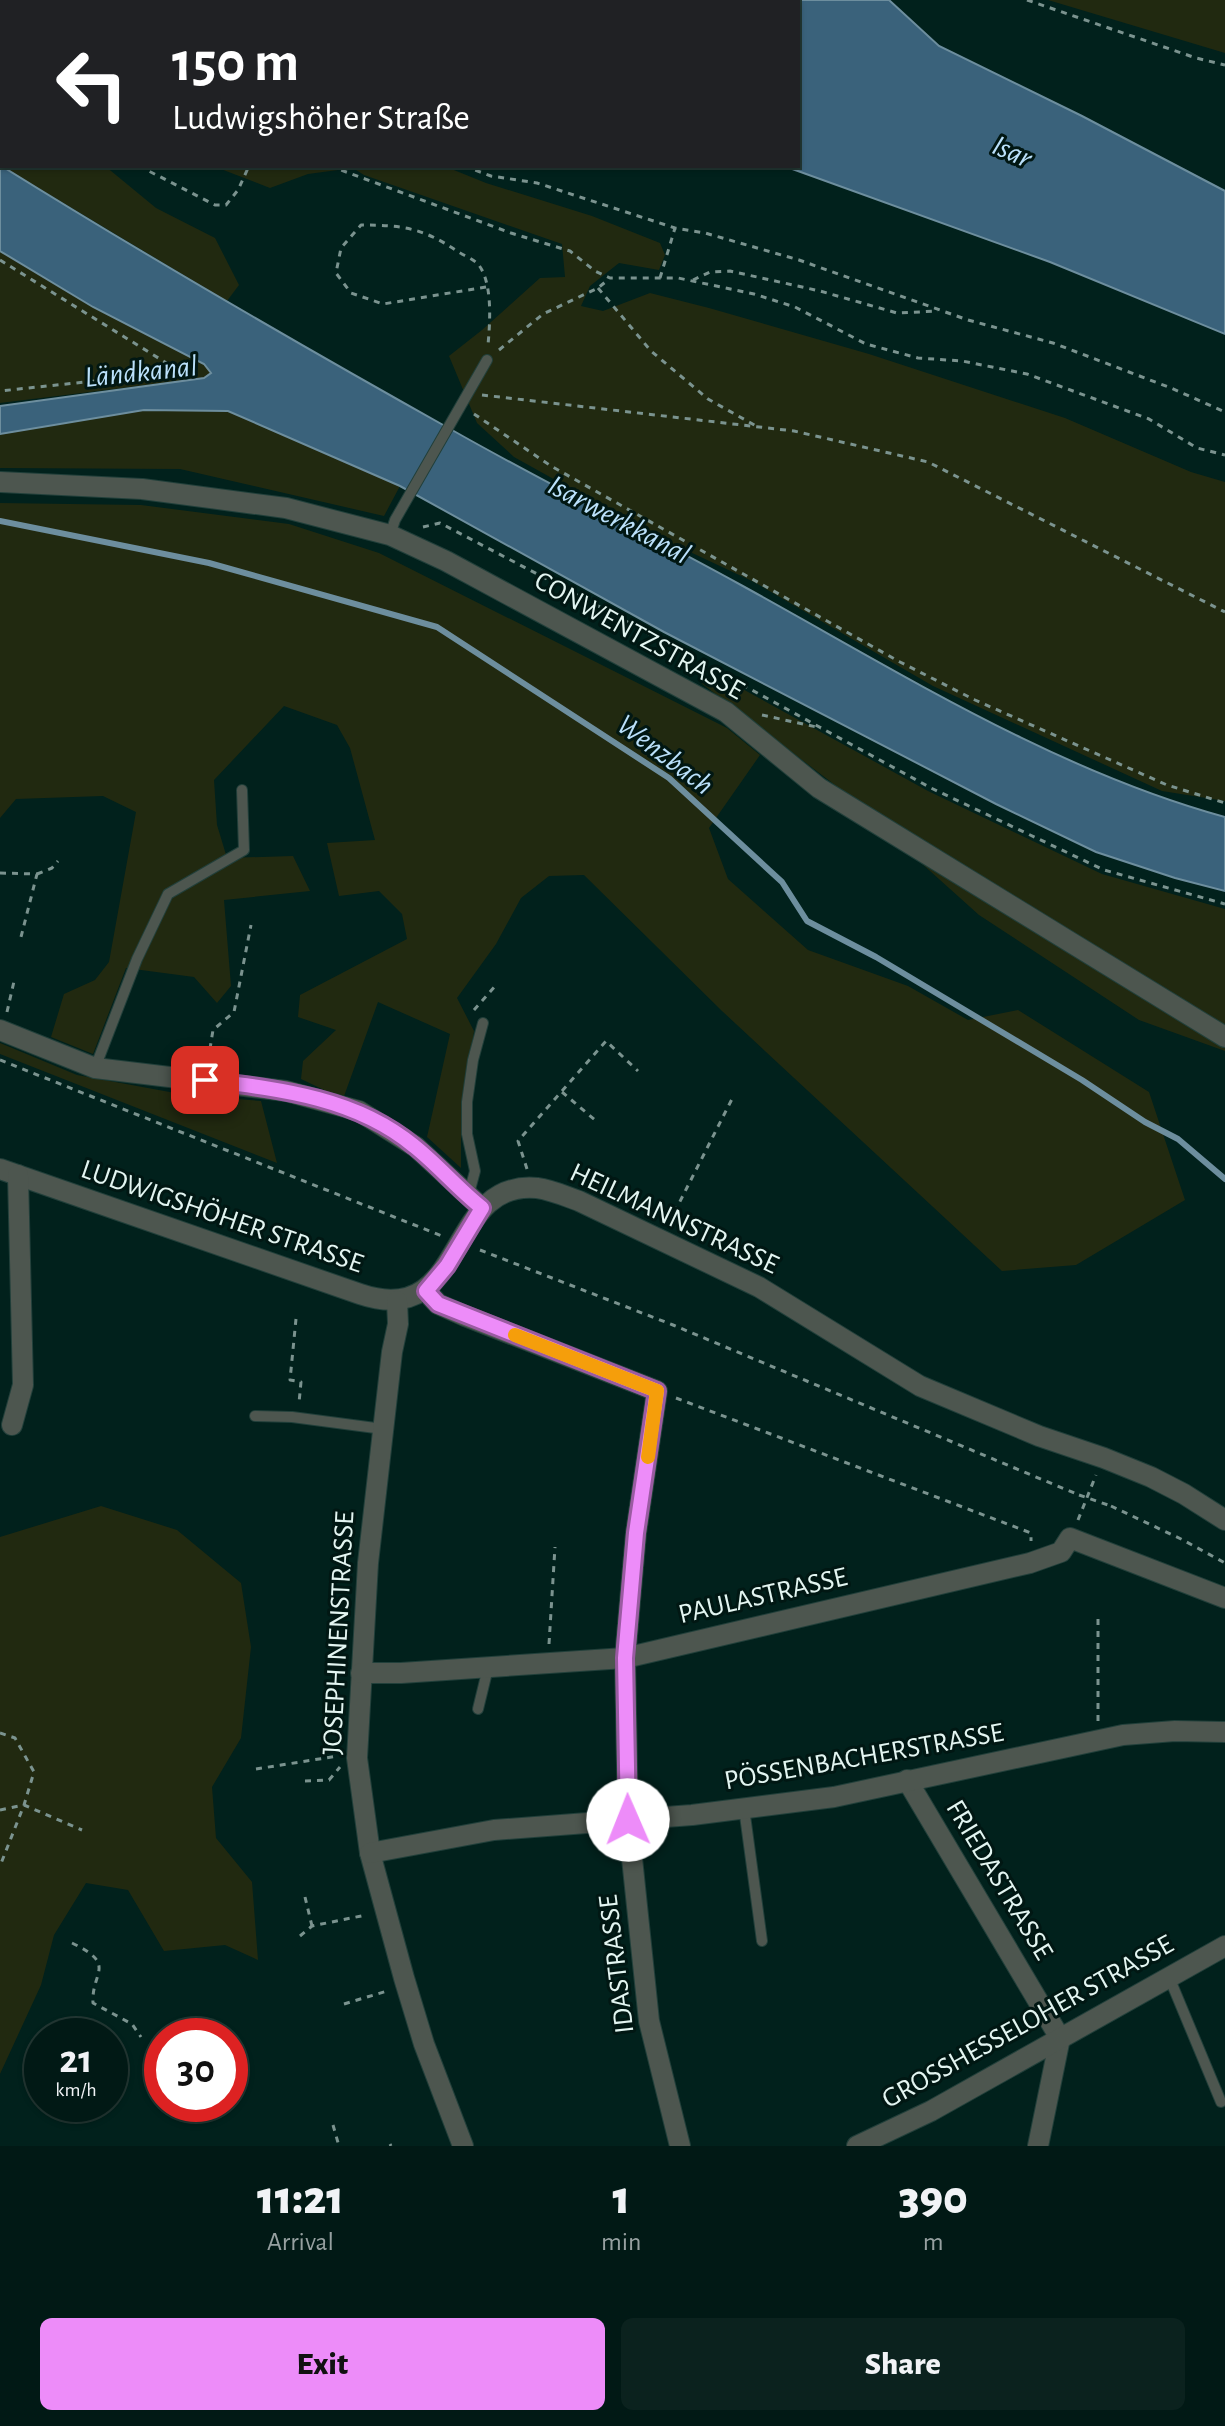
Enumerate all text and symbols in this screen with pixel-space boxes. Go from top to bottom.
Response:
icon: left [40,32,144,136]
text: 150 m [172,35,299,91]
text: Ludwigshöher Straße [172,100,470,136]
water label: Isar [988,130,1037,174]
water label: Ländkanal [83,351,199,393]
water label: Isarwerkkanal [543,470,695,570]
street label: CONWENTZSTRASSE [530,567,748,705]
water label: Wenzbach [611,709,719,801]
pin [171,1046,239,1114]
icon: arrive [183,1058,227,1102]
street label: LUDWIGSHÖHER STRASSE [77,1154,367,1278]
street label: HEILMANNSTRASSE [565,1158,783,1280]
street label: JOSEPHINENSTRASSE [319,1511,359,1755]
street label: PAULASTRASSE [676,1563,850,1629]
street label: PÖSSENBACHERSTRASSE [722,1717,1006,1795]
position arrow [586,1778,670,1862]
street label: FRIEDASTRASSE [940,1795,1058,1965]
street label: IDASTRASSE [595,1893,639,2035]
street label: GROSSHESSELOHER STRASSE [878,1930,1178,2114]
speed limit sign: 30 [144,2018,248,2122]
text: 21 [59,2040,93,2080]
text: km/h [55,2080,97,2100]
text: 11:21 [257,2175,344,2223]
text: 1 [612,2175,630,2223]
text: 390 [899,2175,968,2223]
text: Arrival [267,2229,334,2255]
text: min [601,2229,641,2255]
text: m [923,2229,944,2255]
button: Exit [40,2318,605,2410]
button: Share [621,2318,1185,2410]

